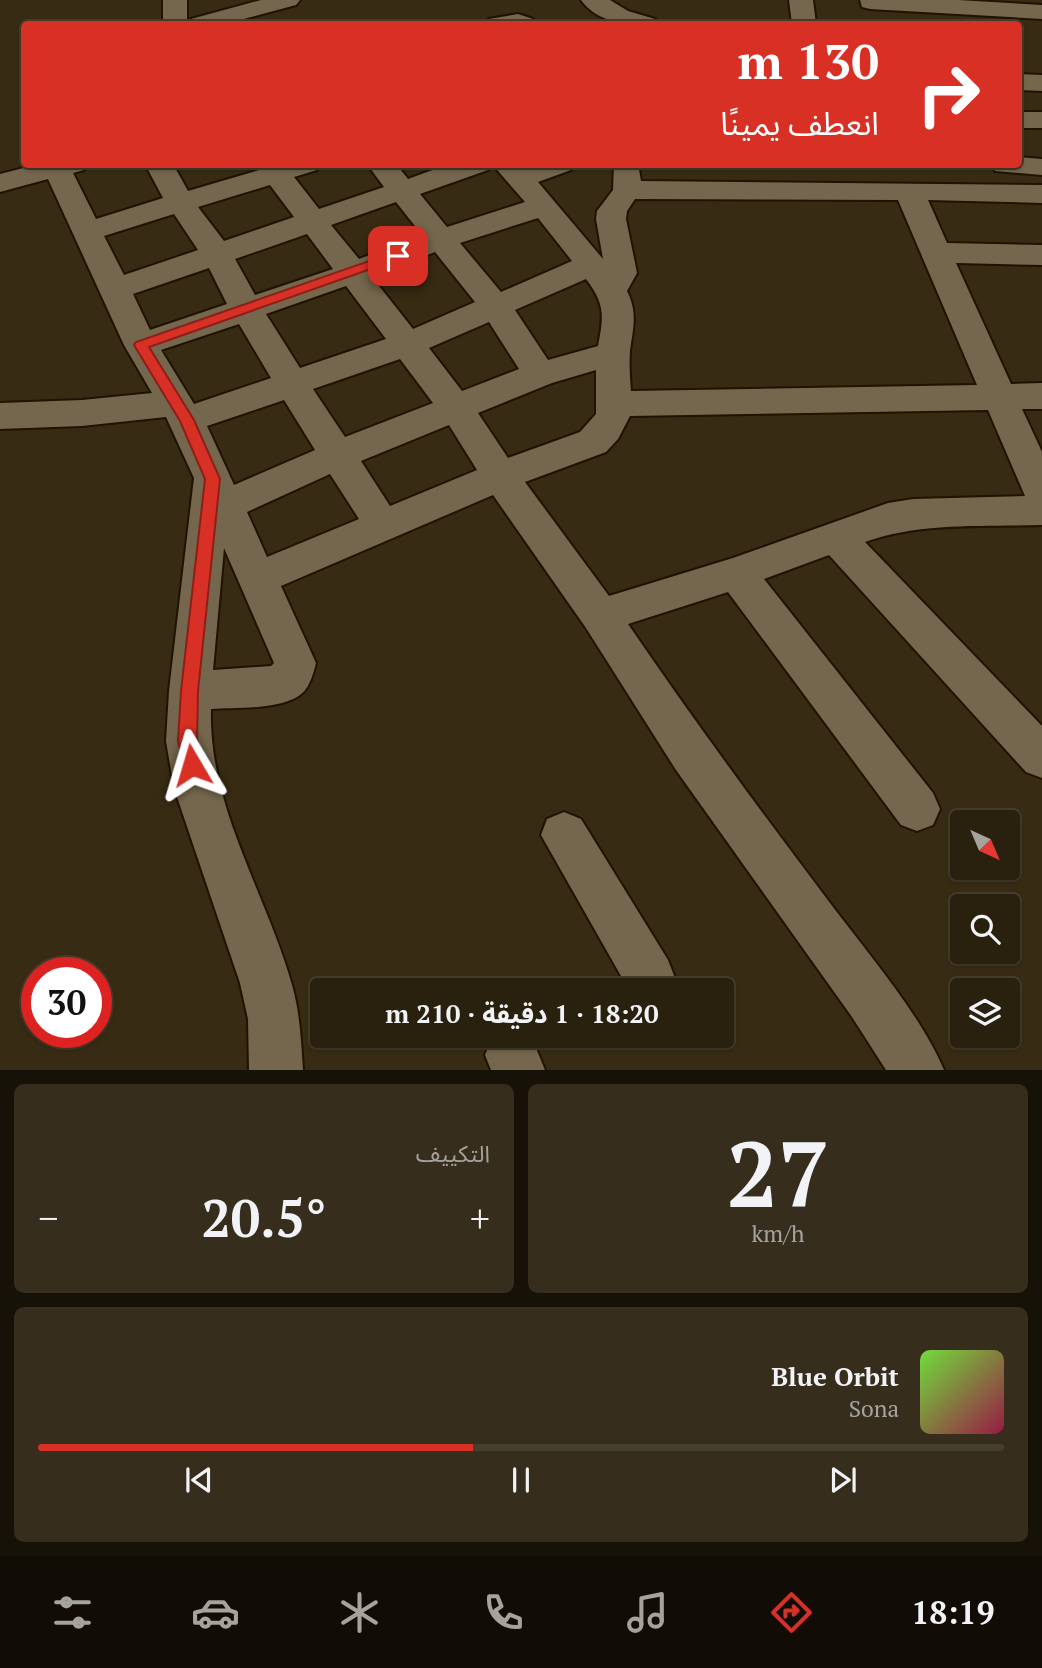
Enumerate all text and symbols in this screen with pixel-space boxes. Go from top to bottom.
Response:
text: 130 m [737,28,879,93]
icon: right [903,49,994,140]
text: انعطف يمينًا [720,102,879,144]
pin [368,226,428,286]
icon: arrive [379,237,417,275]
position arrow [155,728,229,802]
north arrow [950,810,1020,880]
map controls [950,810,1020,1048]
button: search [950,894,1020,964]
speed limit sign: 30 [21,957,112,1048]
button: layers [950,978,1020,1048]
text: 18:20 · 1 دقيقة · 210 m [385,996,659,1030]
text: 27 [727,1112,829,1233]
text: التكييف [416,1138,490,1169]
text: 20.5° [201,1183,327,1252]
text: − [38,1193,58,1243]
text: + [470,1193,490,1243]
text: km/h [751,1218,805,1249]
text: Blue Orbit [771,1359,899,1393]
text: Sona [849,1393,899,1424]
icon: previous [180,1461,218,1499]
icon: pause [502,1461,540,1499]
icon: next [824,1461,862,1499]
icon: filters [48,1588,97,1637]
icon: car [191,1588,240,1637]
icon: climate [335,1588,384,1637]
icon: phone [479,1588,528,1637]
icon: music [623,1588,672,1637]
icon: directions [767,1588,816,1637]
text: 18:19 [911,1591,995,1633]

